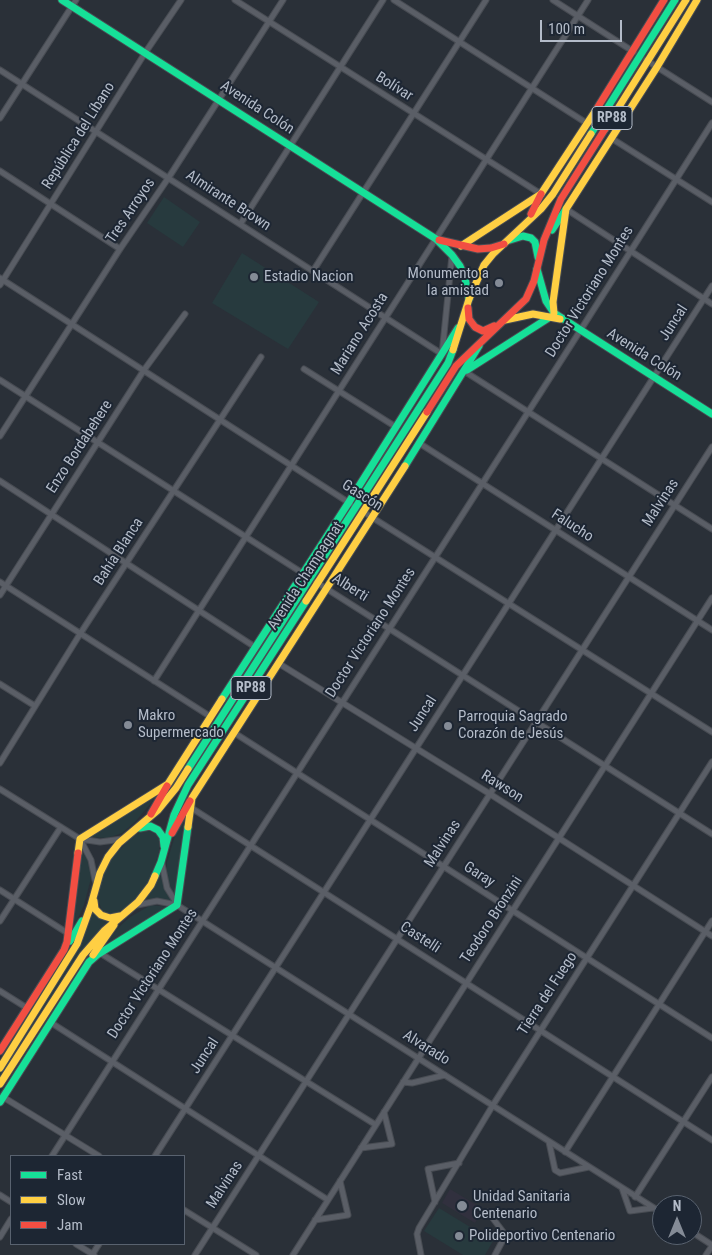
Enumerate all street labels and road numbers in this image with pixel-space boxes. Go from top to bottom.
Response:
street label: Bolívar [372,69,416,105]
street label: Avenida Colón [217,77,297,139]
street label: República del Líbano [39,79,119,193]
road number: RP88 [592,106,632,130]
street label: Almirante Brown [182,167,274,235]
street label: Tres Arroyos [103,175,159,247]
street label: Doctor Victoriano Montes [542,223,638,361]
street label: Mariano Acosta [328,290,392,378]
street label: Juncal [656,302,692,344]
street label: Avenida Colón [603,325,685,385]
street label: Enzo Bordabehere [43,397,117,497]
street label: Malvinas [639,476,683,530]
street label: Gascón [338,477,386,515]
street label: Falucho [548,506,596,546]
street label: Bahía Blanca [90,515,148,589]
street label: Avenida Champagnat [264,518,348,634]
street label: Doctor Victoriano Montes [322,565,420,701]
street label: Alberti [329,570,371,606]
road number: RP88 [231,676,271,700]
street label: Juncal [405,693,441,735]
street label: Rawson [478,767,526,807]
street label: Malvinas [421,817,465,871]
street label: Garay [460,858,498,892]
street label: Teodoro Bronzini [457,873,527,967]
street label: Doctor Victoriano Montes [104,906,202,1042]
street label: Castelli [397,918,443,958]
street label: Tierra del Fuego [514,949,582,1039]
street label: Alvarado [399,1027,453,1069]
street label: Juncal [187,1035,223,1077]
street label: Malvinas [203,1158,247,1212]

